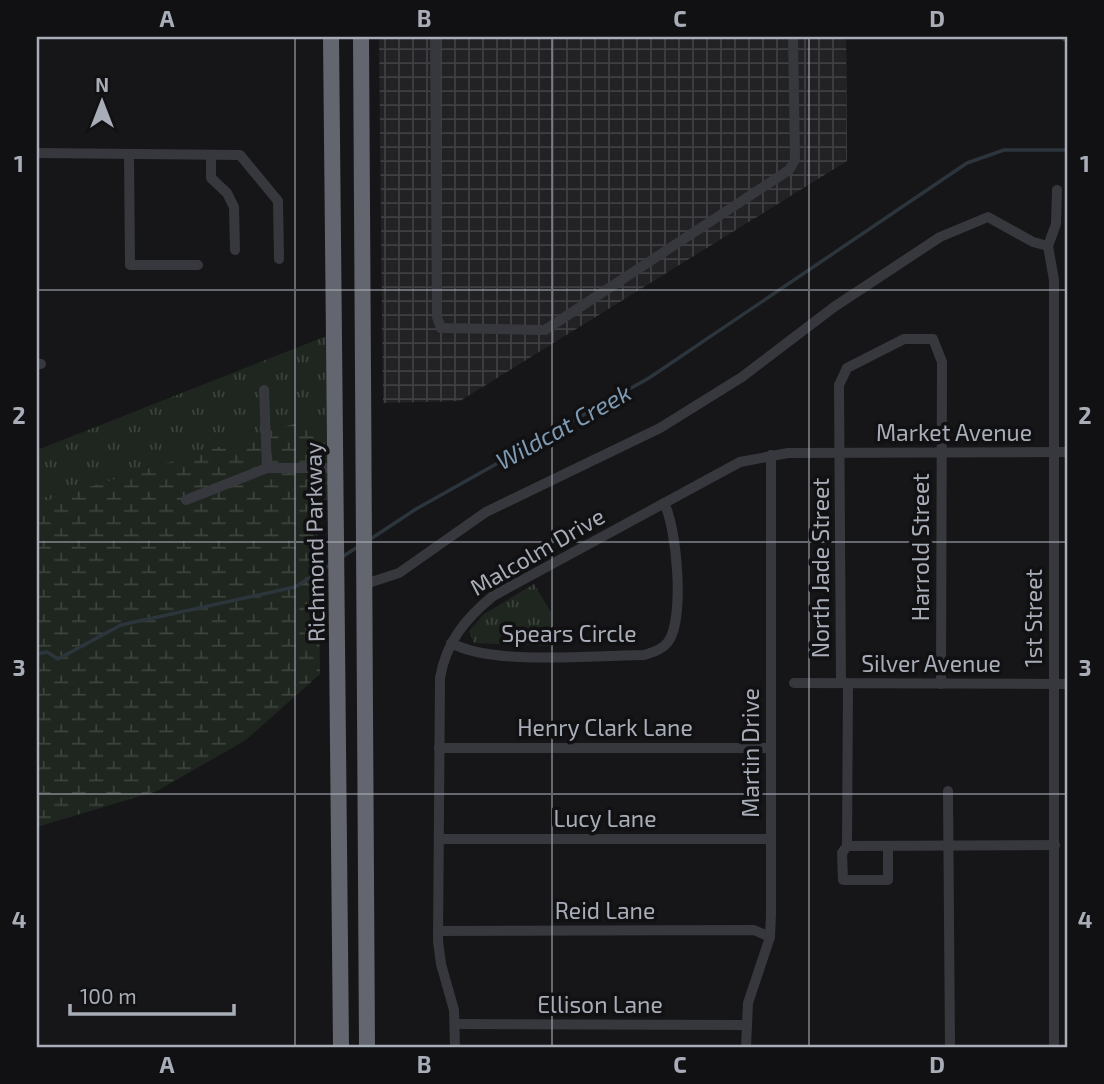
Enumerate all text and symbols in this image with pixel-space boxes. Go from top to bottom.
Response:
text: A [159,4,175,32]
text: B [417,4,431,32]
text: C [673,4,687,32]
text: D [929,4,945,32]
north arrow [66,66,136,136]
text: N [95,73,109,96]
text: 1 [14,149,24,177]
text: 1 [1080,149,1090,177]
water label: Wildcat Creek [490,377,636,475]
text: 2 [12,401,26,429]
text: 2 [1078,401,1092,429]
street label: Market Avenue [876,418,1032,446]
street label: Richmond Parkway [298,442,330,642]
street label: Harrold Street [906,473,934,621]
street label: North Jade Street [806,478,834,658]
street label: Malcolm Drive [465,501,609,601]
street label: 1st Street [1019,568,1047,667]
street label: Spears Circle [501,619,637,647]
street label: Silver Avenue [861,649,1001,677]
text: 3 [12,653,26,681]
text: 3 [1078,653,1092,681]
street label: Martin Drive [736,688,764,818]
street label: Henry Clark Lane [517,713,693,741]
street label: Lucy Lane [553,804,657,832]
street label: Reid Lane [555,896,655,924]
text: 4 [12,905,26,933]
text: 4 [1078,905,1092,933]
scale bar [70,972,234,1016]
text: 100 m [80,983,137,1008]
street label: Ellison Lane [537,990,663,1018]
text: A [159,1050,175,1078]
text: B [417,1050,431,1078]
text: C [673,1050,687,1078]
text: D [929,1050,945,1078]

